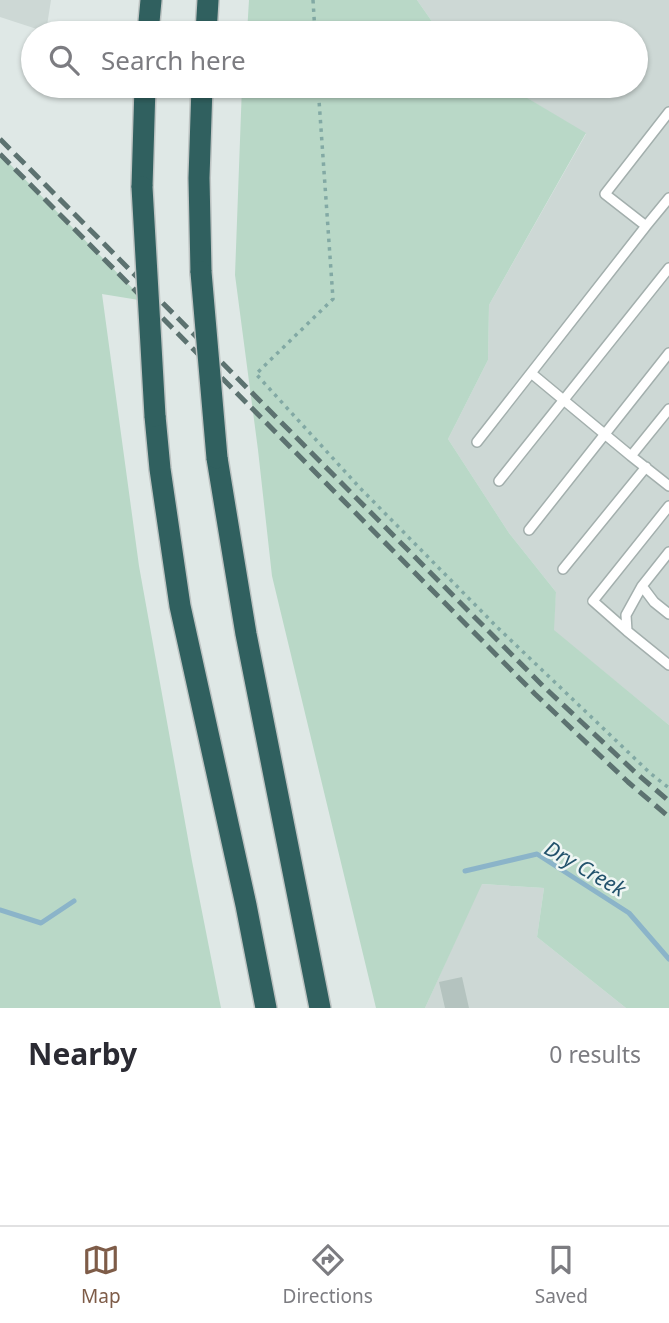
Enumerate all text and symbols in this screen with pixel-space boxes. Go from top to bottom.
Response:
search box [21,21,648,98]
icon: search [45,41,83,79]
text: Search here [101,42,246,78]
water label: Dry Creek [540,834,633,903]
text: Nearby [28,1033,137,1074]
text: 0 results [549,1038,641,1070]
tab: Map [81,1241,121,1309]
tab: Directions [283,1241,373,1309]
tab: Saved [535,1241,588,1309]

